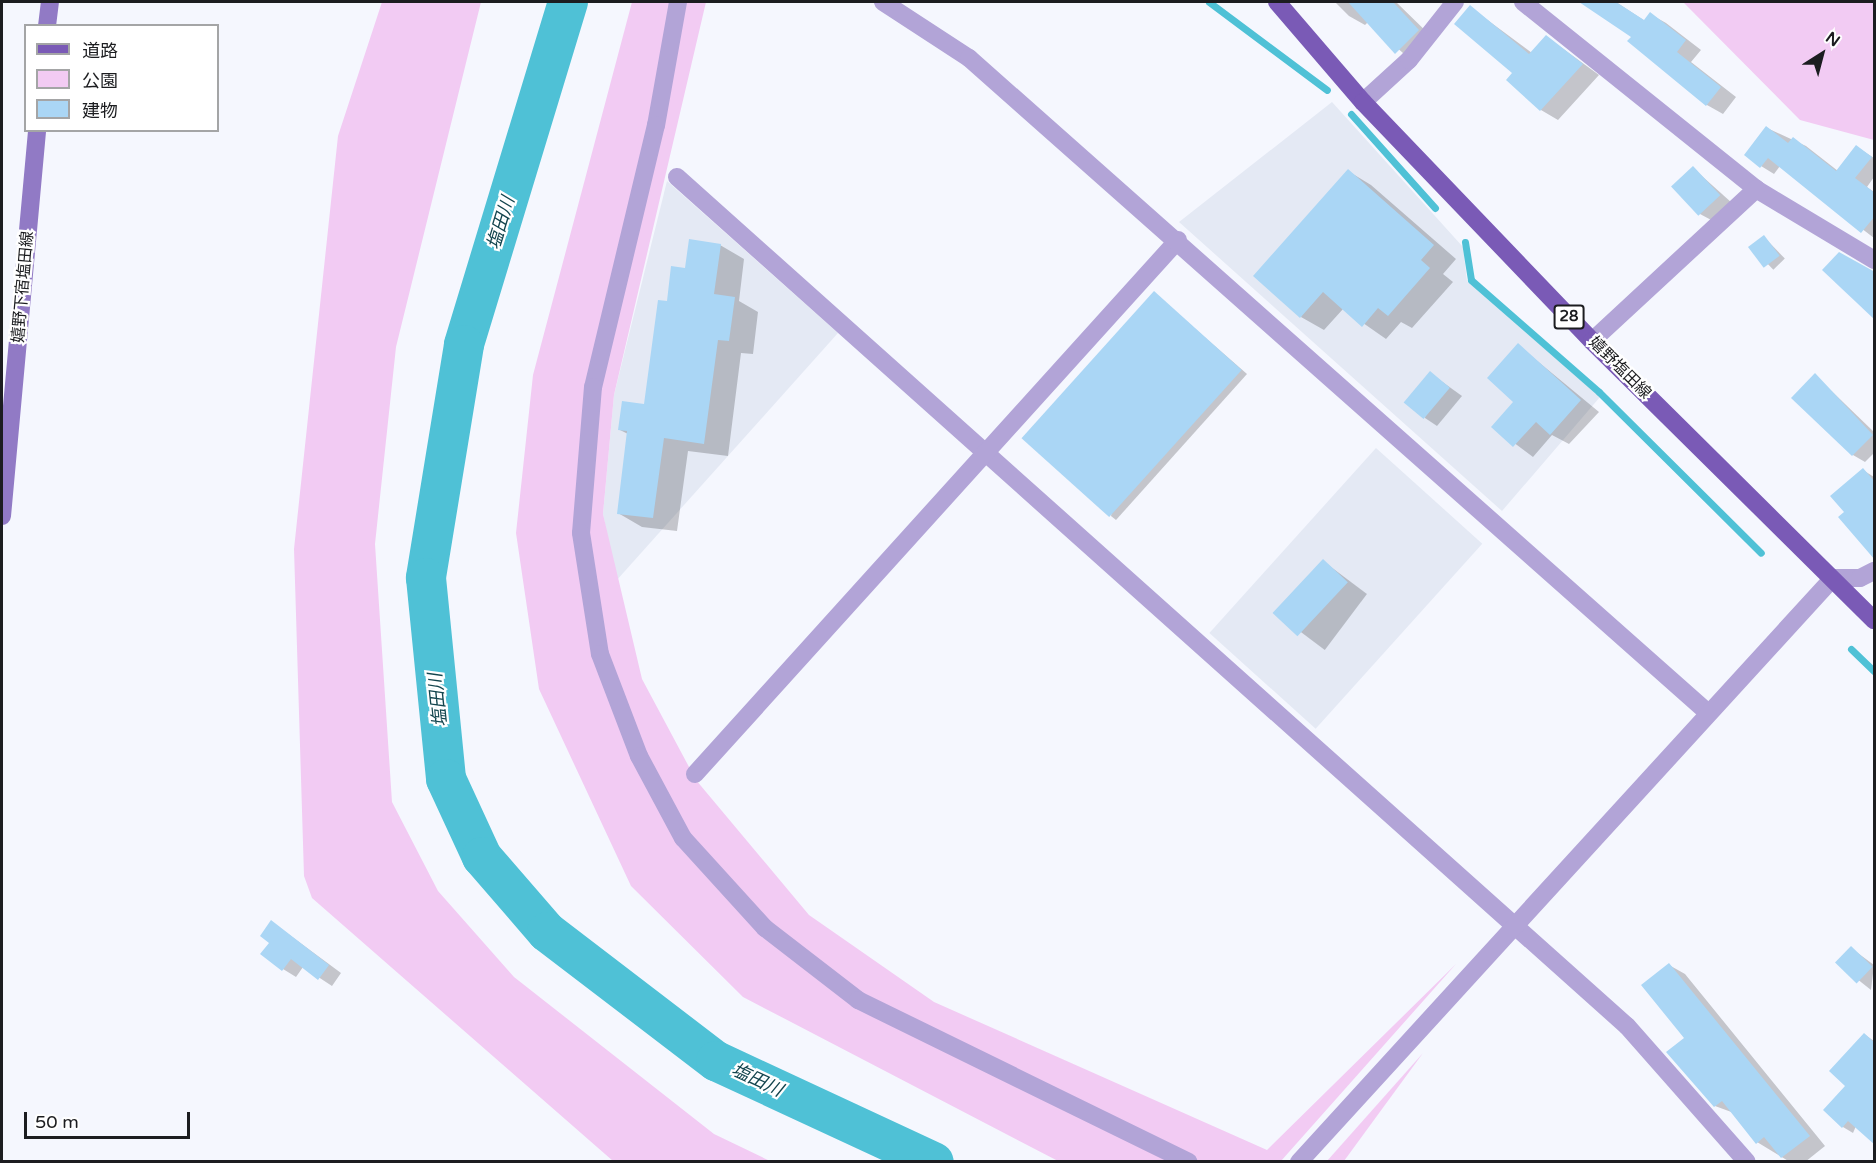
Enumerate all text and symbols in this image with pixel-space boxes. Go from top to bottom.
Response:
legend [24,24,219,132]
north arrow [1792,24,1852,84]
text: N [1821,28,1844,51]
text: 道路 [82,40,118,62]
text: 公園 [82,70,118,92]
text: 建物 [82,100,118,122]
water label: 塩田川 [483,194,519,252]
street label: 嬉野下宿塩田線 [9,230,37,344]
road number: 28 [1552,305,1586,329]
street label: 嬉野塩田線 [1585,333,1655,403]
water label: 塩田川 [424,672,452,728]
water label: 塩田川 [728,1059,786,1101]
scale bar [27,1100,194,1138]
text: 50 m [35,1111,79,1133]

